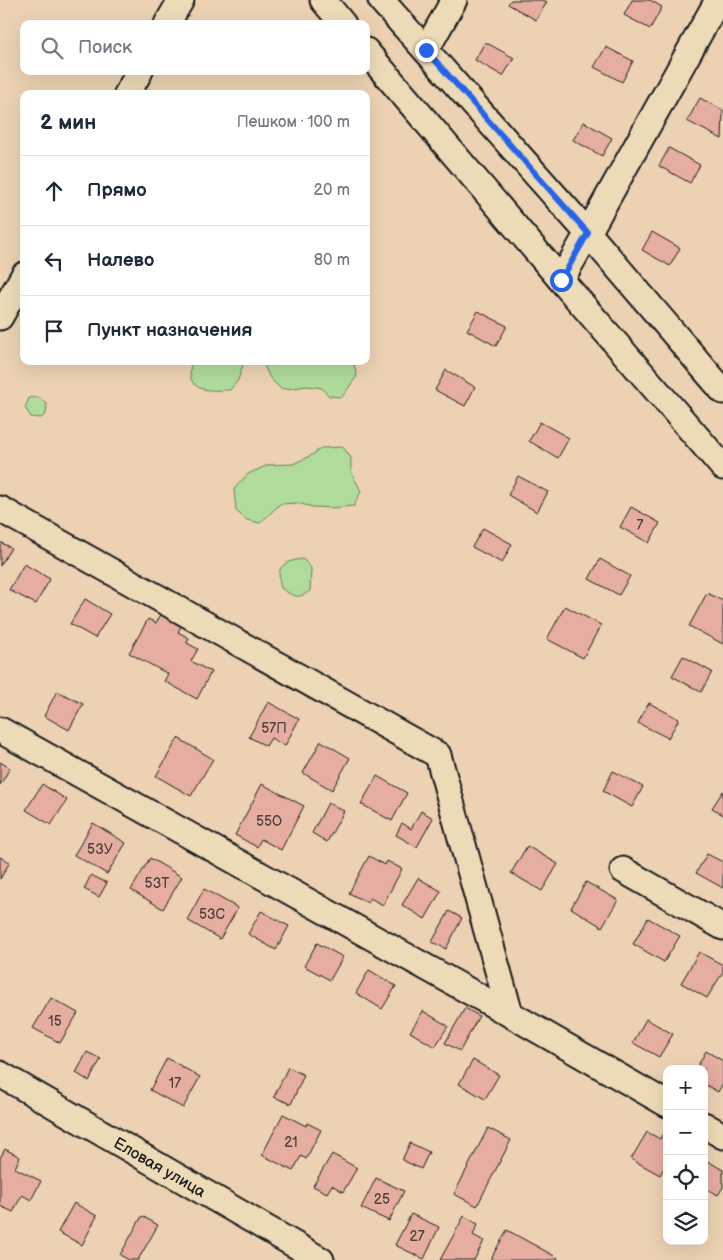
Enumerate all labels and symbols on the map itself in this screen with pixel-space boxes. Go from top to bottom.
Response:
route end [415,39,438,62]
route start [550,269,573,292]
house number: 7 [637,517,644,534]
house number: 57П [261,720,287,737]
house number: 55О [256,813,282,830]
house number: 53У [87,841,113,858]
house number: 53Т [145,875,170,892]
house number: 53С [199,906,226,923]
house number: 15 [48,1013,62,1030]
house number: 17 [169,1075,181,1092]
street label: Еловая улица [110,1134,209,1202]
house number: 21 [284,1134,298,1151]
house number: 25 [374,1191,390,1208]
house number: 27 [409,1228,425,1245]

